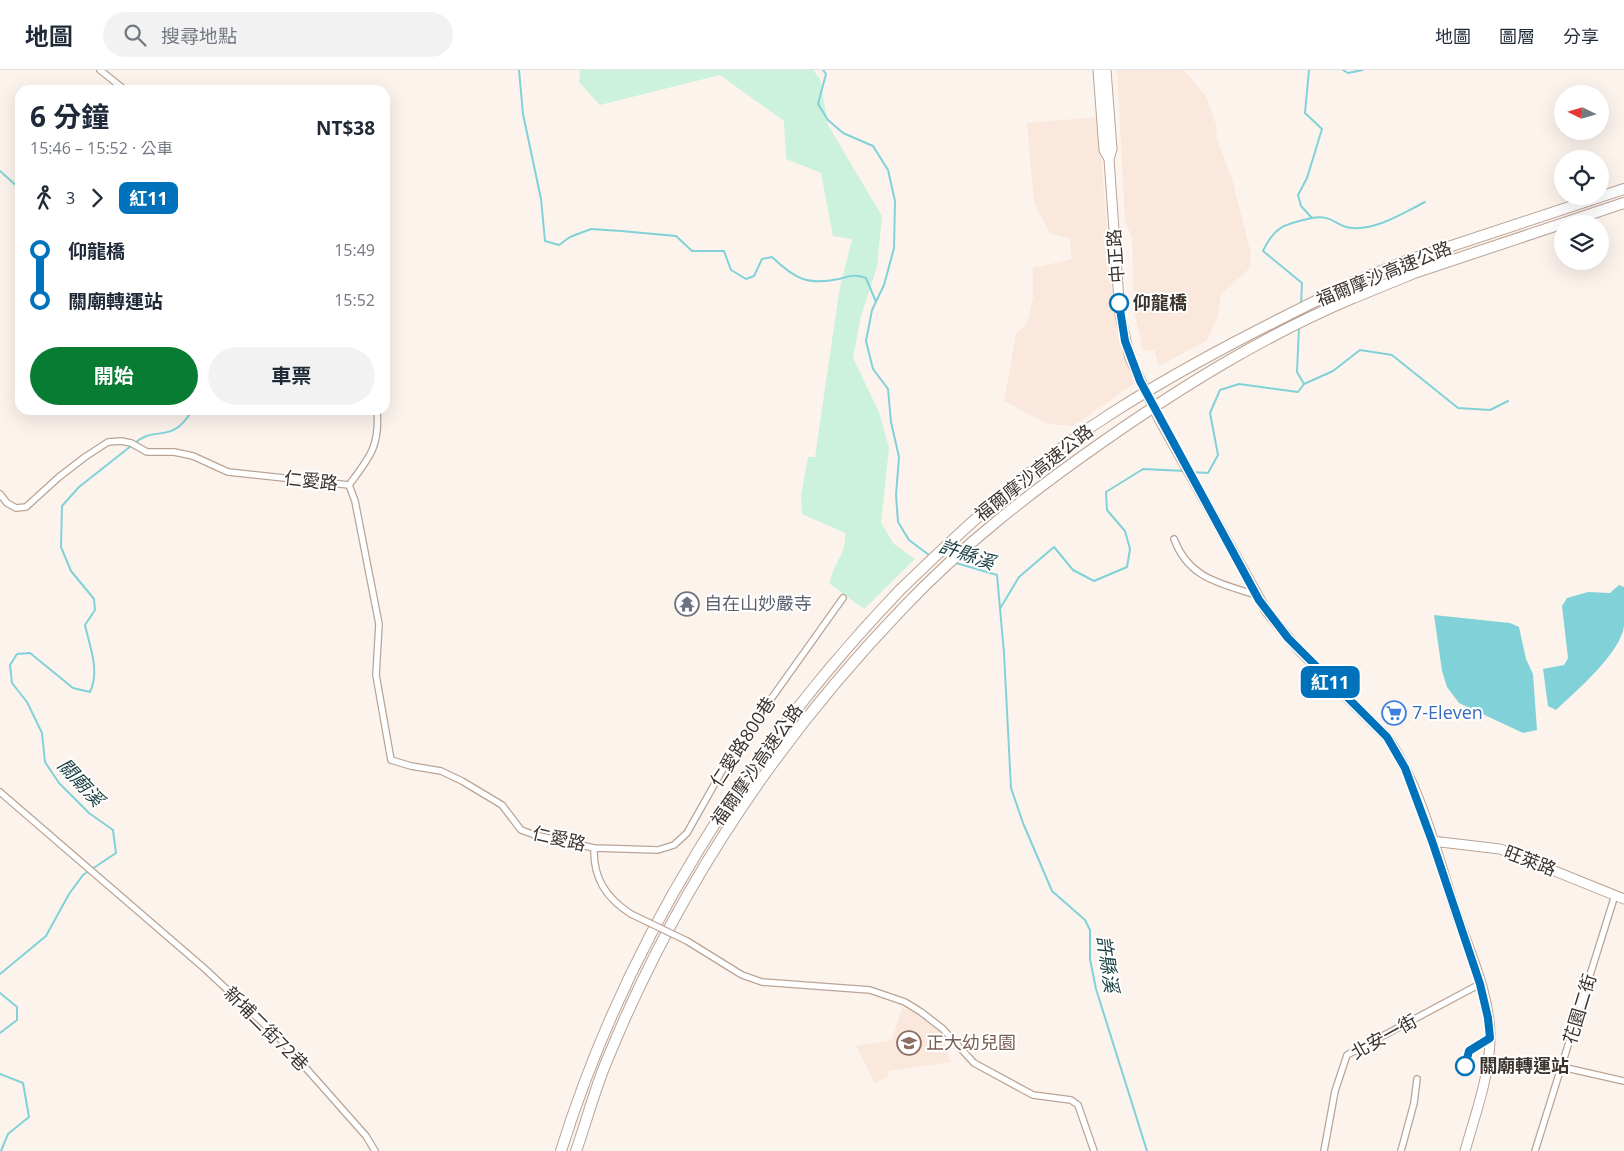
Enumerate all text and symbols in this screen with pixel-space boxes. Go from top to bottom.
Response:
search box [103,12,453,57]
text: 地圖 [25,19,73,52]
icon: search [121,21,149,49]
text: 搜尋地點 [161,23,237,49]
text: 地圖 [1435,24,1471,48]
text: 圖層 [1499,24,1535,48]
text: 分享 [1563,24,1599,48]
north arrow [1554,85,1609,140]
map controls [1554,85,1609,270]
text: 6 分鐘 [30,97,109,135]
text: NT$38 [316,115,375,141]
text: 15:46 – 15:52 · 公車 [30,137,172,159]
button: locate [1554,150,1609,205]
icon: walk [30,184,58,212]
icon: forward [83,184,111,212]
text: 紅11 [129,186,168,210]
text: 3 [66,187,75,209]
button: layers [1554,215,1609,270]
street label: 中正路 [1101,228,1129,284]
street label: 福爾摩沙高速公路 [1312,235,1455,311]
text: 仰龍橋 [68,238,125,264]
text: 15:49 [334,239,375,261]
text: 關廟轉運站 [68,288,163,314]
text: 15:52 [334,289,375,311]
place label: 仰龍橋 [1133,290,1187,314]
marker: 仰龍橋 [1109,293,1129,313]
button: 開始 [30,347,198,405]
button: 車票 [208,347,375,405]
street label: 福爾摩沙高速公路 [969,418,1098,526]
street label: 仁愛路 [283,465,339,495]
water label: 許縣溪 [936,532,1001,577]
temple icon: 自在山妙嚴寺 [674,591,700,617]
place label: 自在山妙嚴寺 [704,591,812,615]
line badge: 紅11 [1301,666,1359,698]
text: 紅11 [1311,670,1349,694]
street label: 仁愛路800巷 [704,692,780,791]
street label: 福爾摩沙高速公路 [705,699,807,830]
supermarket icon: 7-Eleven [1381,700,1407,726]
place label: 7-Eleven [1412,700,1483,724]
water label: 關廟溪 [52,752,112,814]
street label: 仁愛路 [530,820,588,856]
street label: 旺萊路 [1501,839,1560,881]
water label: 許縣溪 [1091,934,1125,997]
street label: 花園二街 [1557,971,1601,1047]
street label: 新埔二街72巷 [219,981,314,1076]
street label: 北安一街 [1346,1008,1421,1064]
school or university icon: 正大幼兒園 [896,1030,922,1056]
place label: 正大幼兒園 [926,1030,1016,1054]
place label: 關廟轉運站 [1479,1053,1569,1077]
marker: 關廟轉運站 [1455,1056,1475,1076]

